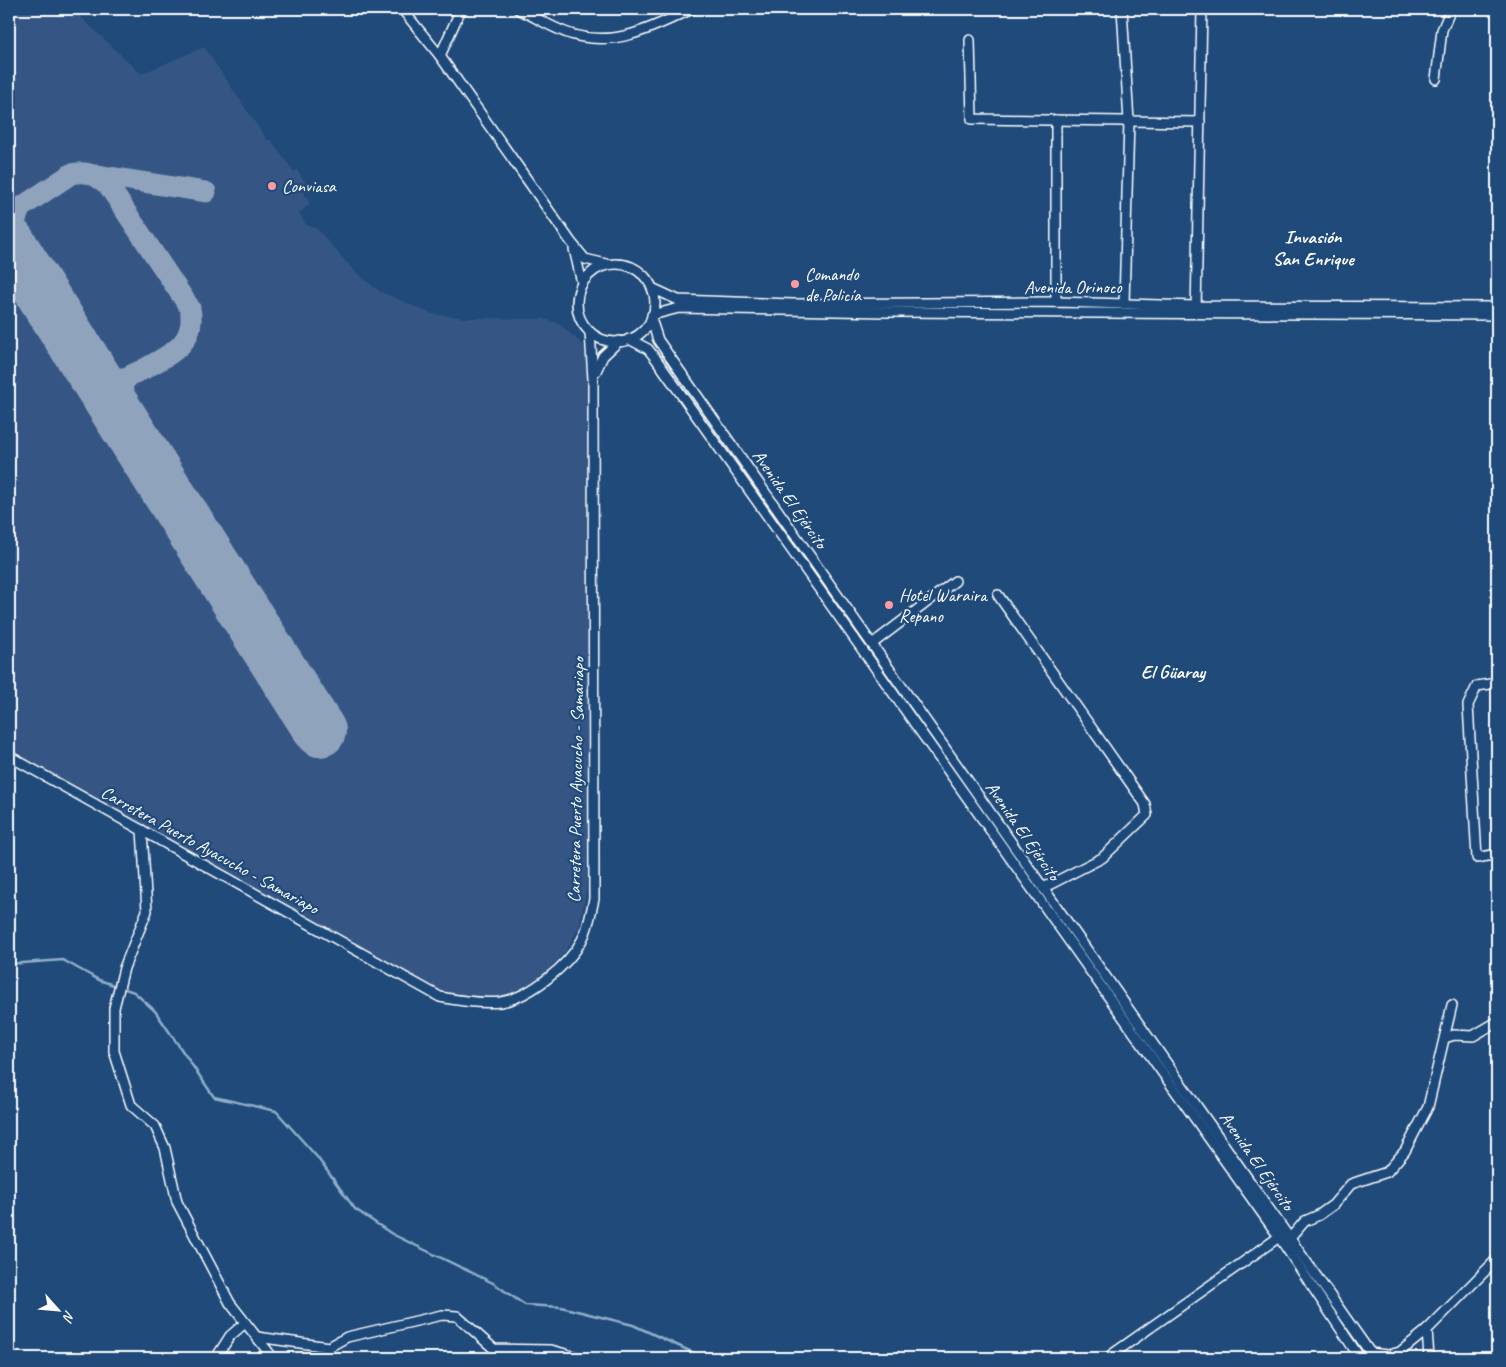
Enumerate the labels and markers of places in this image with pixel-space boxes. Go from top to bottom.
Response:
place label: Conviasa [282,175,337,197]
marker: Conviasa [266,180,278,192]
place label: Comando de Policía [805,263,862,306]
marker: Comando de Policía [789,278,801,290]
place label: Hotel Waraira Repano [899,584,988,627]
marker: Hotel Waraira Repano [883,599,895,611]

